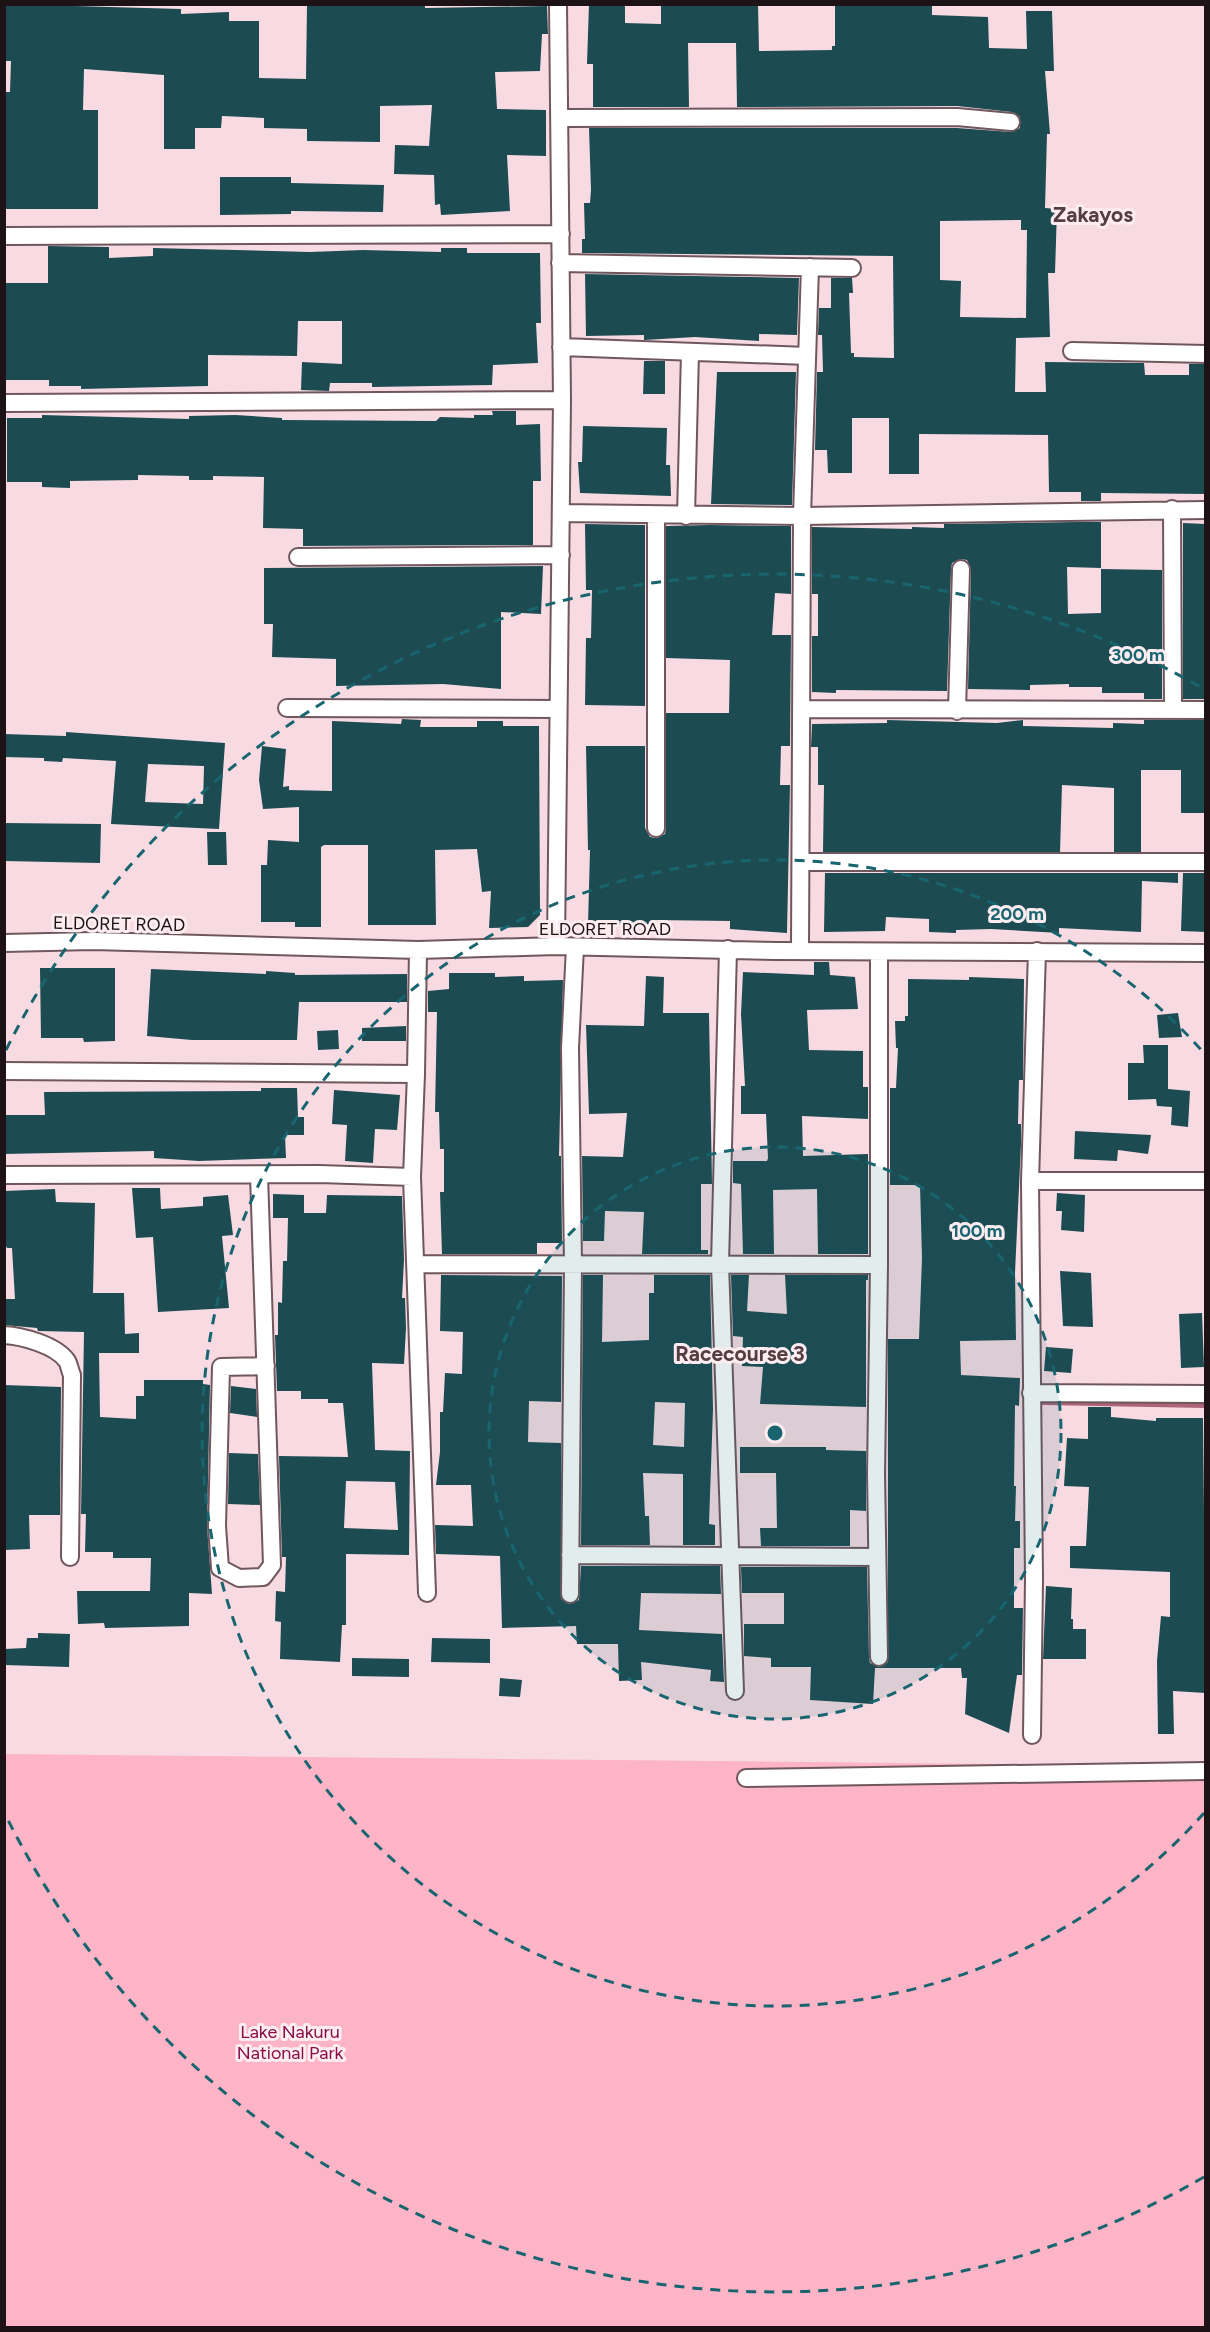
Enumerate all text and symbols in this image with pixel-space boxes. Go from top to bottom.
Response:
district label: Zakayos [1053,202,1133,227]
text: 300 m [1111,644,1165,666]
text: 200 m [990,903,1044,925]
street label: ELDORET ROAD [53,912,185,936]
street label: ELDORET ROAD [539,918,671,940]
text: 100 m [952,1220,1002,1242]
district label: Racecourse 3 [675,1341,805,1366]
centre of rings [765,1423,785,1443]
park label: Lake Nakuru National Park [237,2021,343,2064]

